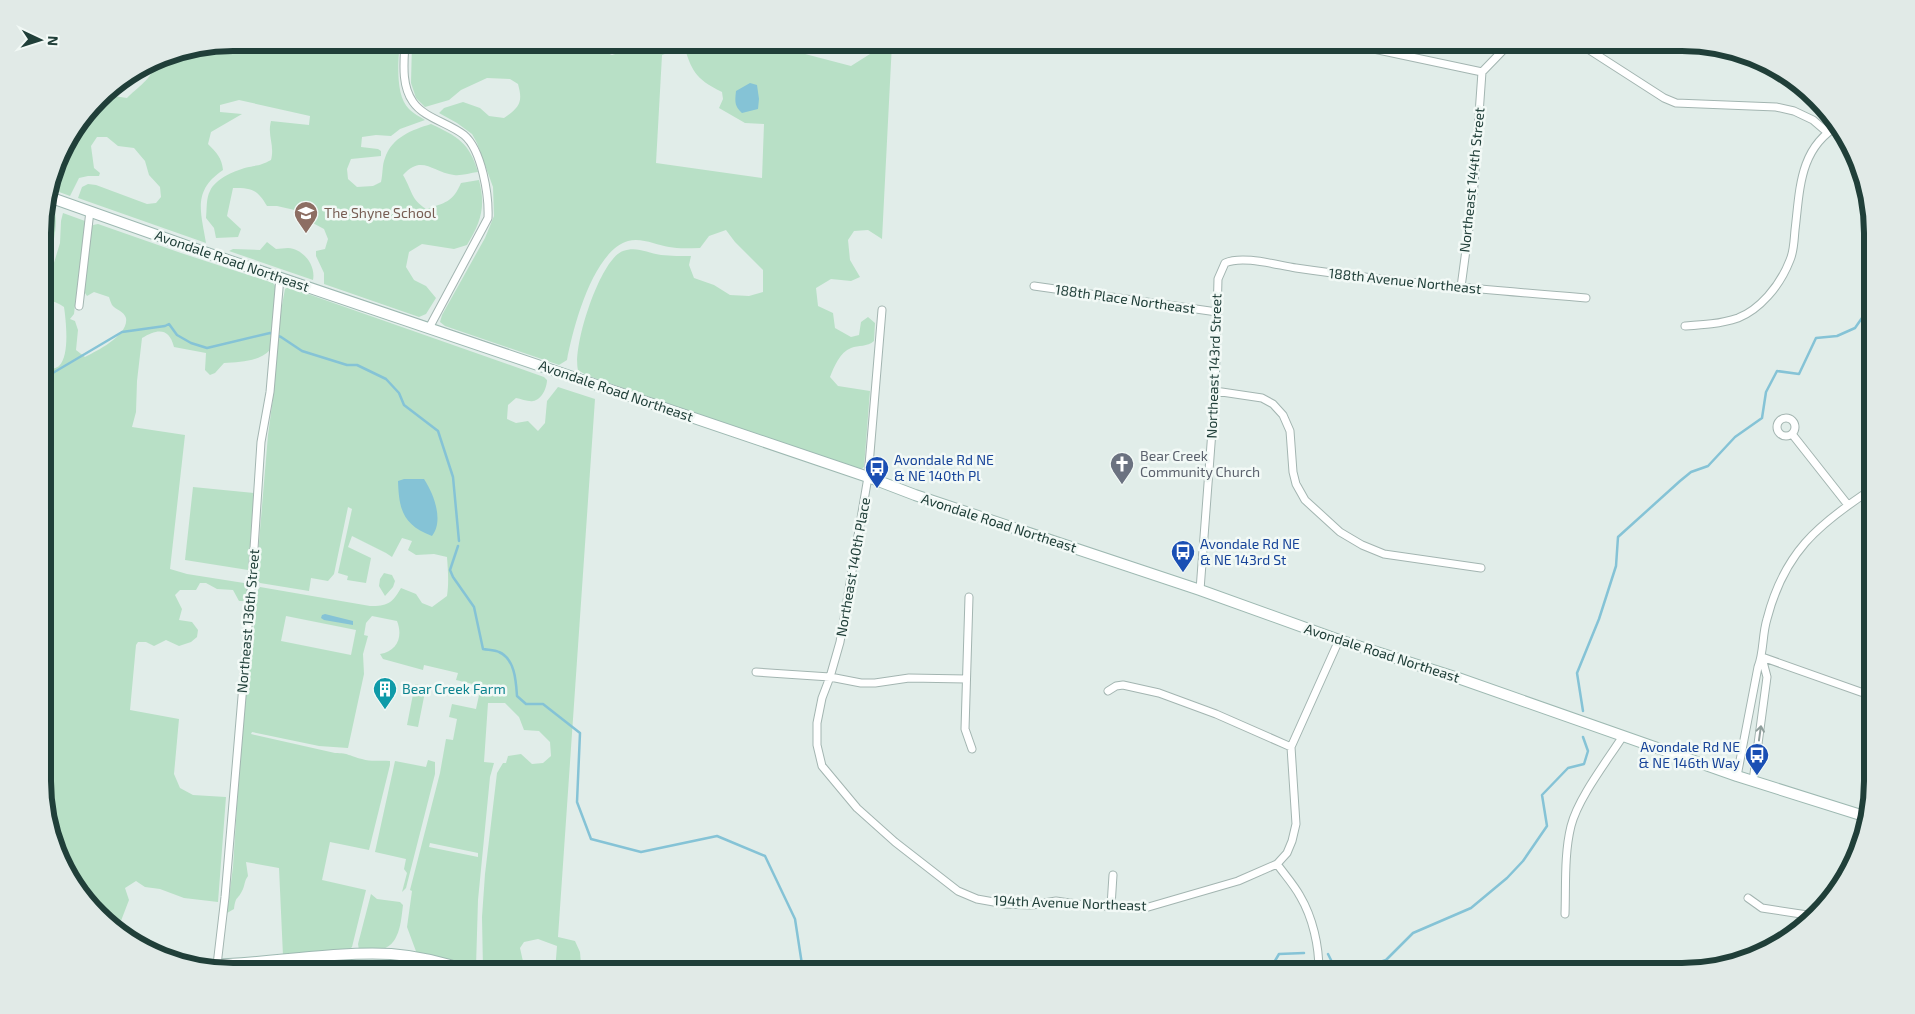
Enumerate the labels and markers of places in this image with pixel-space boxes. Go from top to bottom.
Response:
school or university icon: The Shyne School [293,200,319,234]
place label: The Shyne School [324,204,437,221]
place label: Bear Creek Community Church [1140,447,1260,480]
place label: Avondale Rd NE & NE 140th Pl [894,451,994,484]
church icon: Bear Creek Community Church [1109,451,1135,485]
bus stop icon: Avondale Rd NE & NE 140th Pl [864,455,890,489]
place label: Avondale Rd NE & NE 143rd St [1200,535,1300,568]
bus stop icon: Avondale Rd NE & NE 143rd St [1170,539,1196,573]
building icon: Bear Creek Farm [372,676,398,710]
place label: Bear Creek Farm [402,680,506,697]
place label: Avondale Rd NE & NE 146th Way [1638,738,1741,771]
bus stop icon: Avondale Rd NE & NE 146th Way [1744,742,1770,776]

